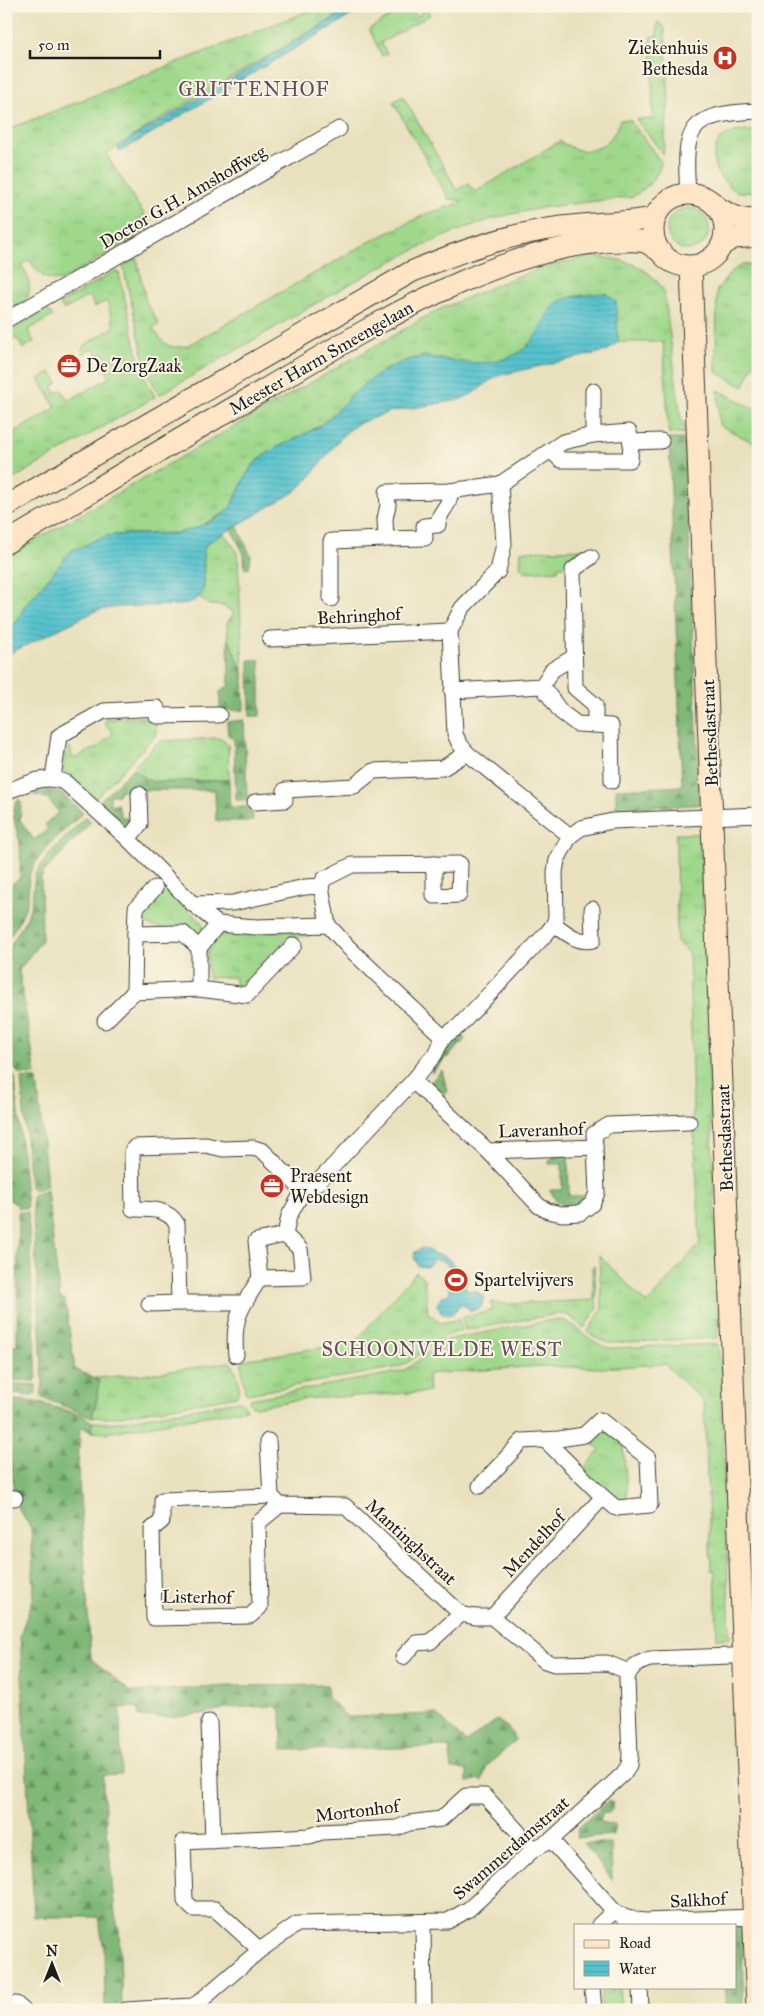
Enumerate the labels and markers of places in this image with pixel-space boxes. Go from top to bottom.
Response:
place label: Ziekenhuis Bethesda [628,37,708,80]
hospital icon: Ziekenhuis Bethesda [712,45,738,71]
office icon: De ZorgZaak [56,353,82,379]
place label: De ZorgZaak [86,355,183,378]
place label: Praesent Webdesign [290,1165,369,1209]
office icon: Praesent Webdesign [259,1173,285,1199]
sports icon: Spartelvijvers [443,1267,469,1293]
place label: Spartelvijvers [474,1269,574,1291]

